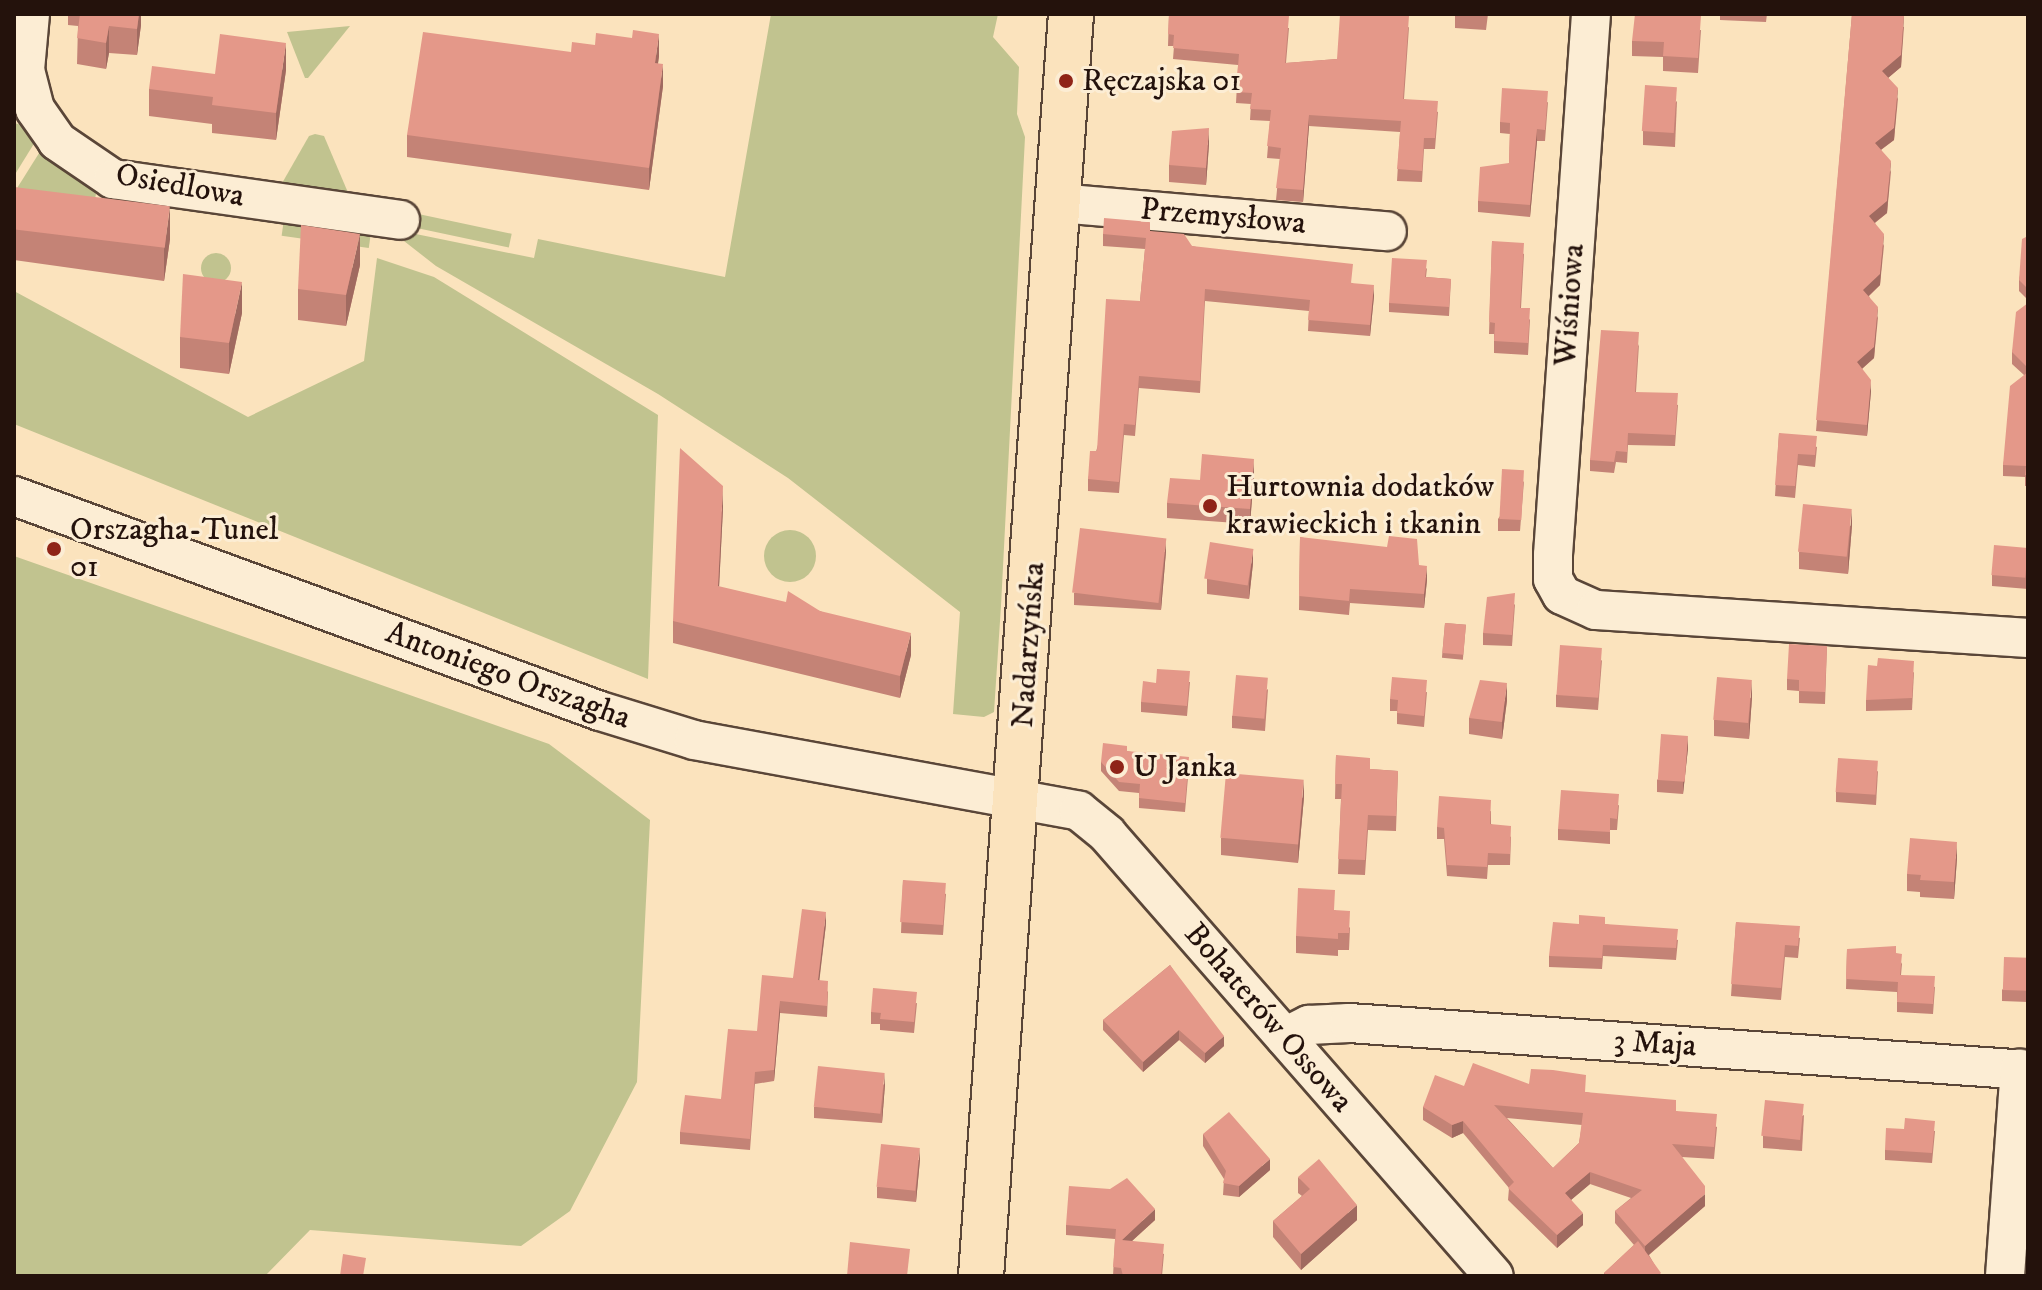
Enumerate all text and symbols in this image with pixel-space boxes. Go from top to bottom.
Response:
place label: Ręczajska 01 [1082,62,1241,100]
marker: Ręczajska 01 [1057,72,1075,90]
street label: Osiedlowa [113,156,247,216]
street label: Przemysłowa [1138,191,1308,243]
street label: Wiśniowa [1547,242,1593,368]
place label: Hurtownia dodatków krawieckich i tkanin [1226,469,1494,544]
marker: Hurtownia dodatków krawieckich i tkanin [1201,497,1219,515]
place label: Orszagha-Tunel 01 [70,512,278,587]
marker: Orszagha-Tunel 01 [45,540,63,558]
street label: Nadarzyńska [1004,561,1054,729]
street label: Antoniego Orszagha [380,614,636,738]
place label: U Janka [1133,748,1236,786]
marker: U Janka [1108,758,1126,776]
street label: Bohaterów Ossowa [1175,916,1361,1120]
street label: 3 Maja [1612,1022,1698,1066]

